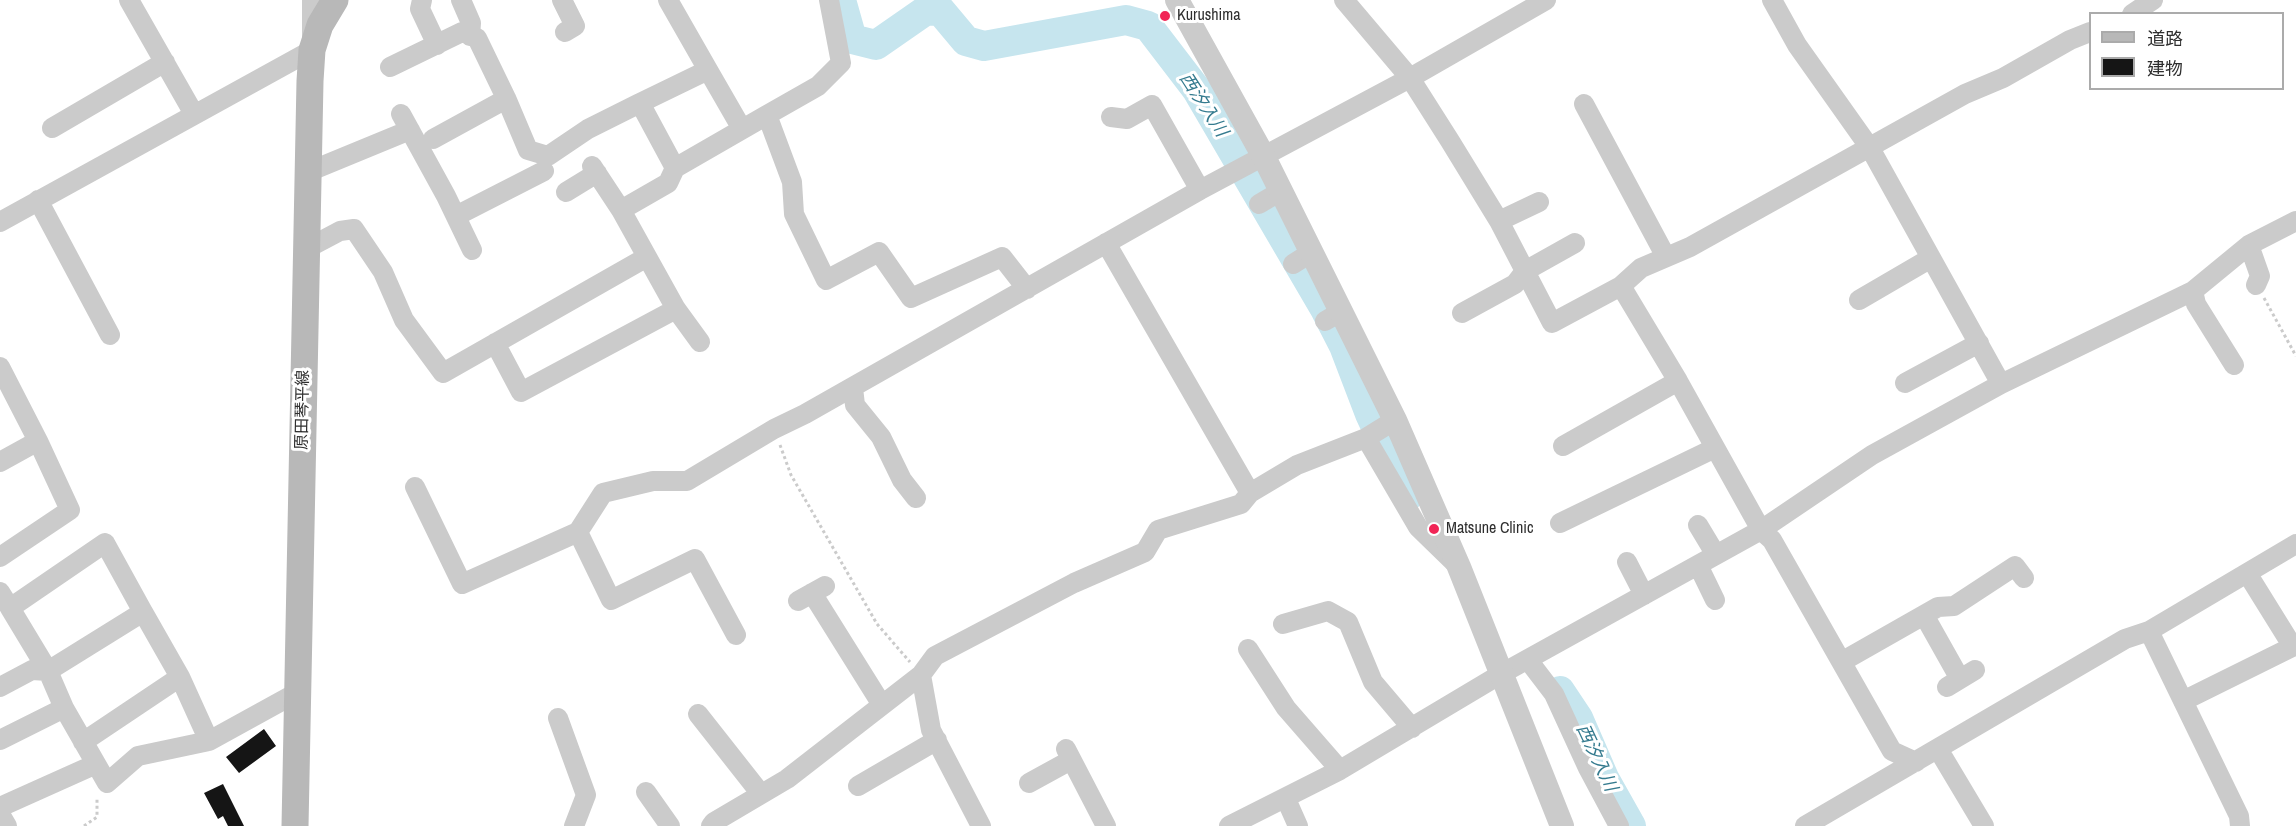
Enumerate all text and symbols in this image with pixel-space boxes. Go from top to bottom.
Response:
place label: Kurushima [1177,6,1240,26]
marker: Kurushima [1158,9,1172,23]
legend [2089,12,2284,90]
text: 道路 [2147,26,2183,51]
text: 建物 [2147,56,2183,81]
water label: 西汐入川 [1174,69,1232,141]
street label: 原田琴平線 [293,370,313,450]
place label: Matsune Clinic [1446,519,1534,539]
marker: Matsune Clinic [1427,522,1441,536]
water label: 西汐入川 [1571,721,1621,795]

